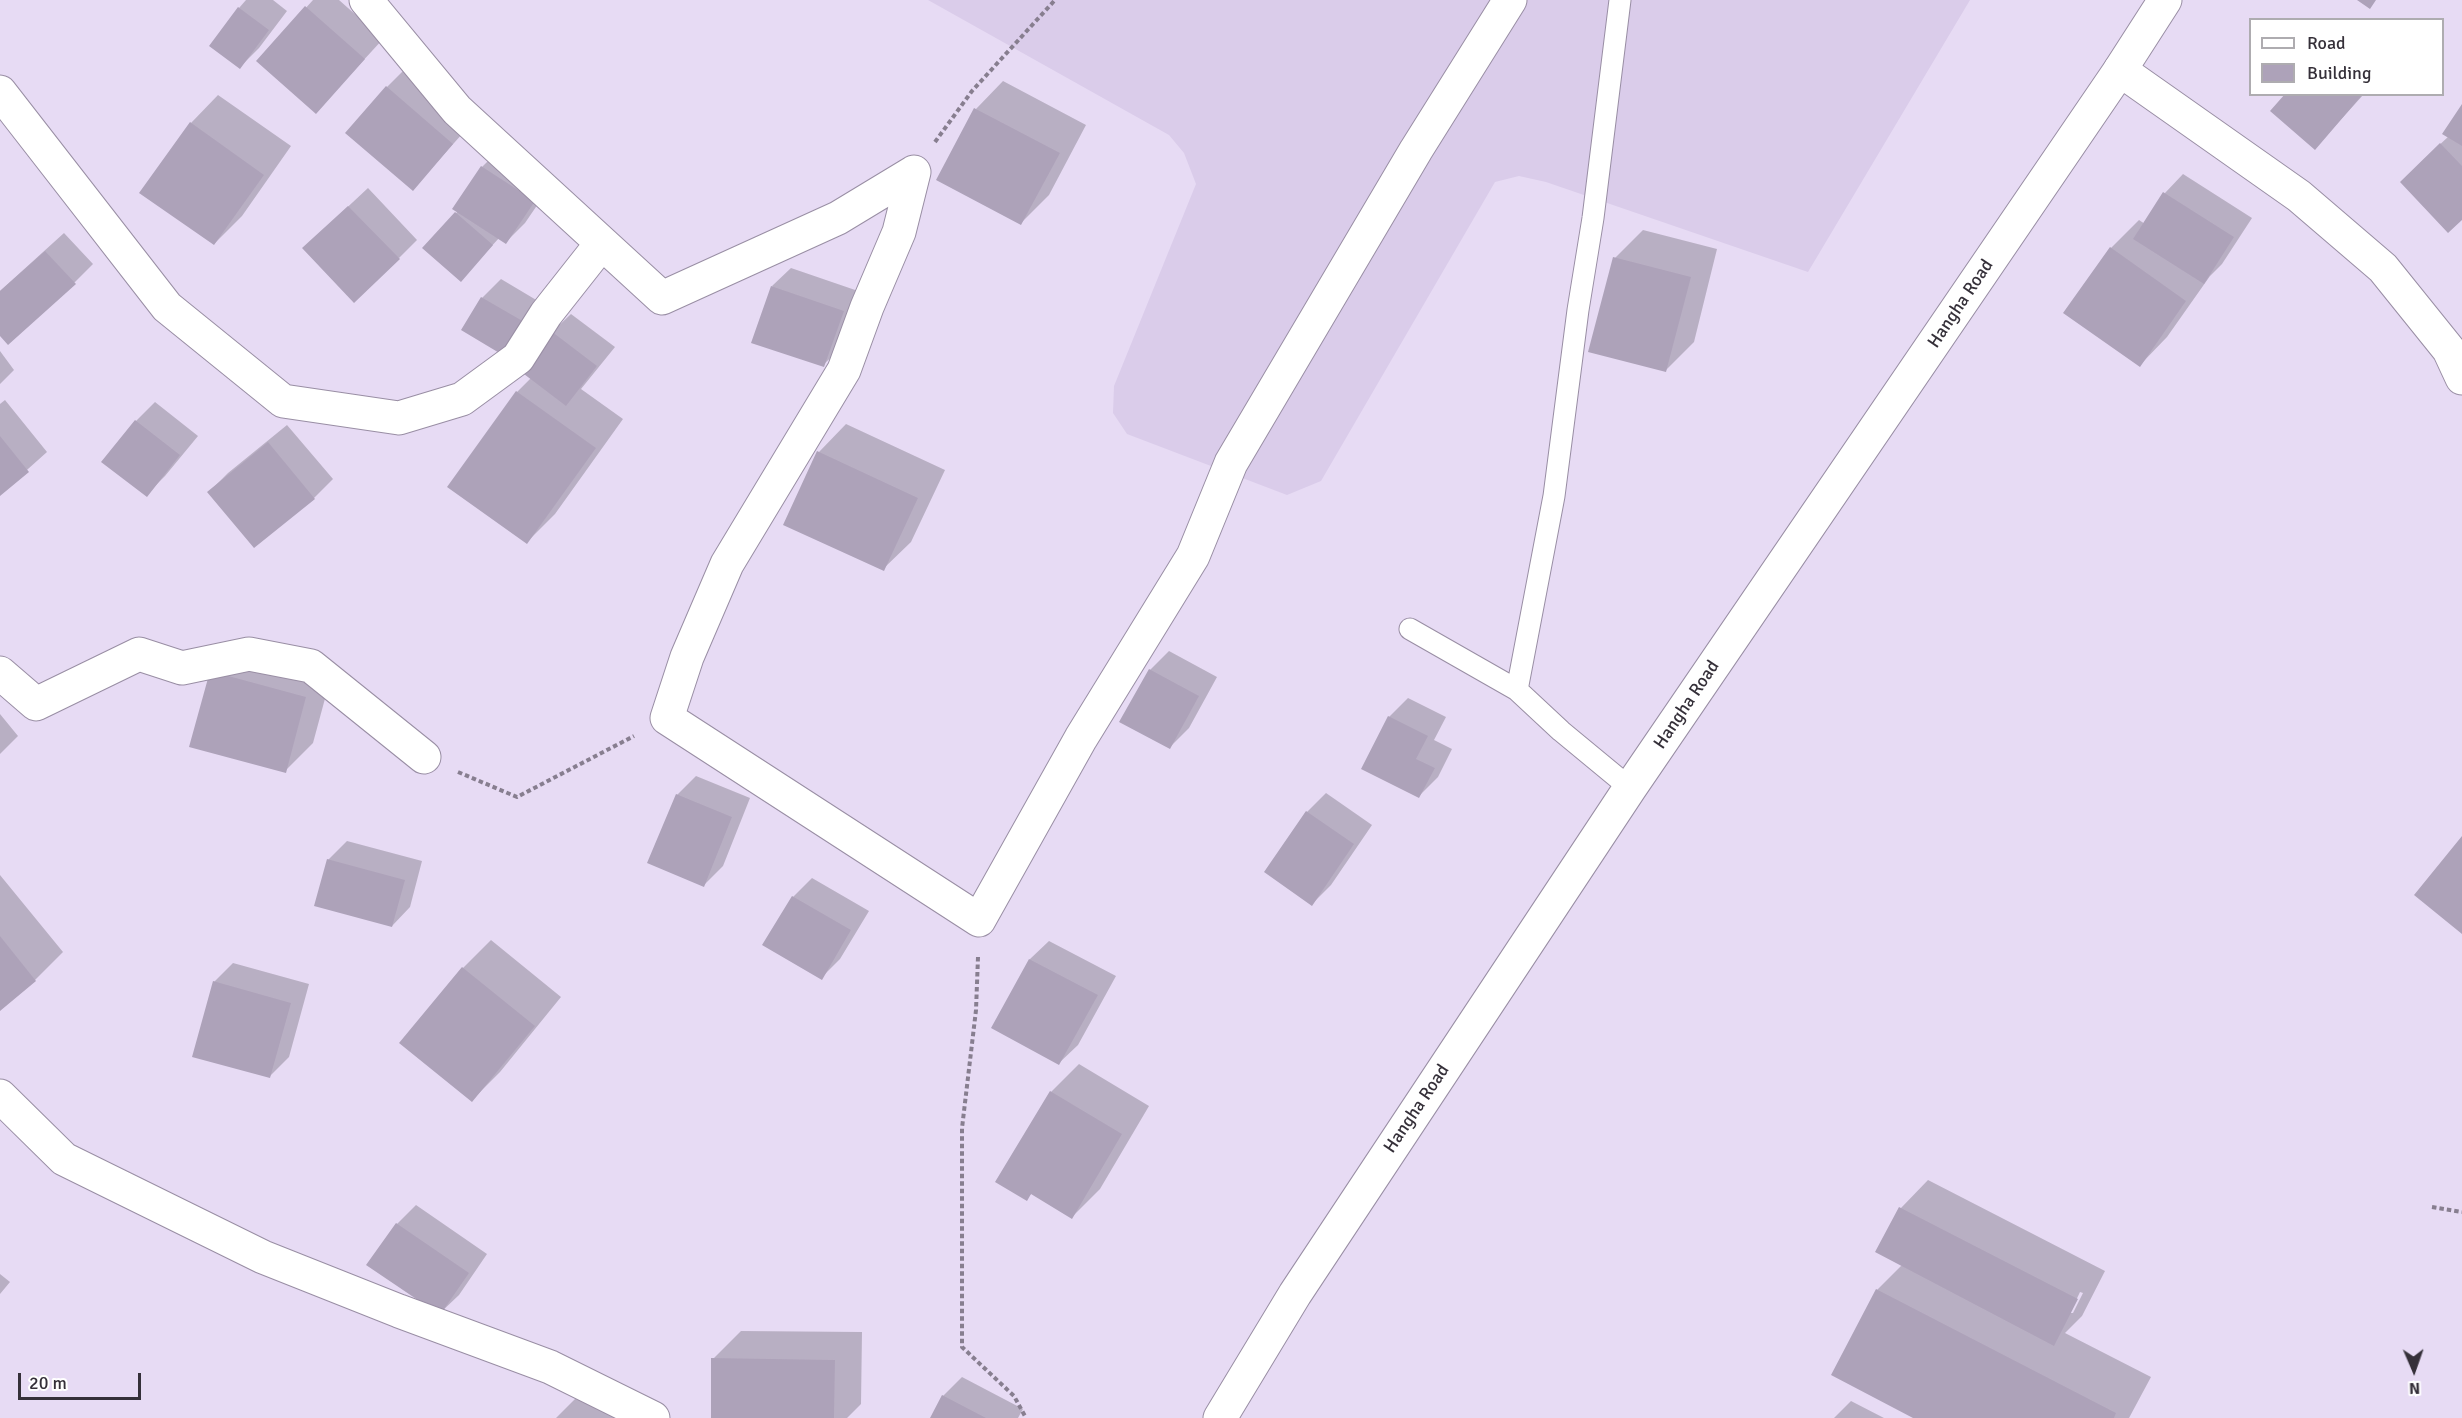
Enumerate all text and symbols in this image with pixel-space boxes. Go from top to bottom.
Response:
legend [2249,18,2444,96]
text: Road [2307,32,2346,54]
text: Building [2307,62,2371,84]
street label: Hangha Road [1924,256,1998,352]
street label: Hangha Road [1650,657,1724,753]
street label: Hangha Road [1380,1061,1454,1157]
north arrow [2384,1340,2444,1400]
scale bar [21,1361,144,1399]
text: 20 m [29,1372,67,1394]
text: N [2409,1378,2421,1398]

